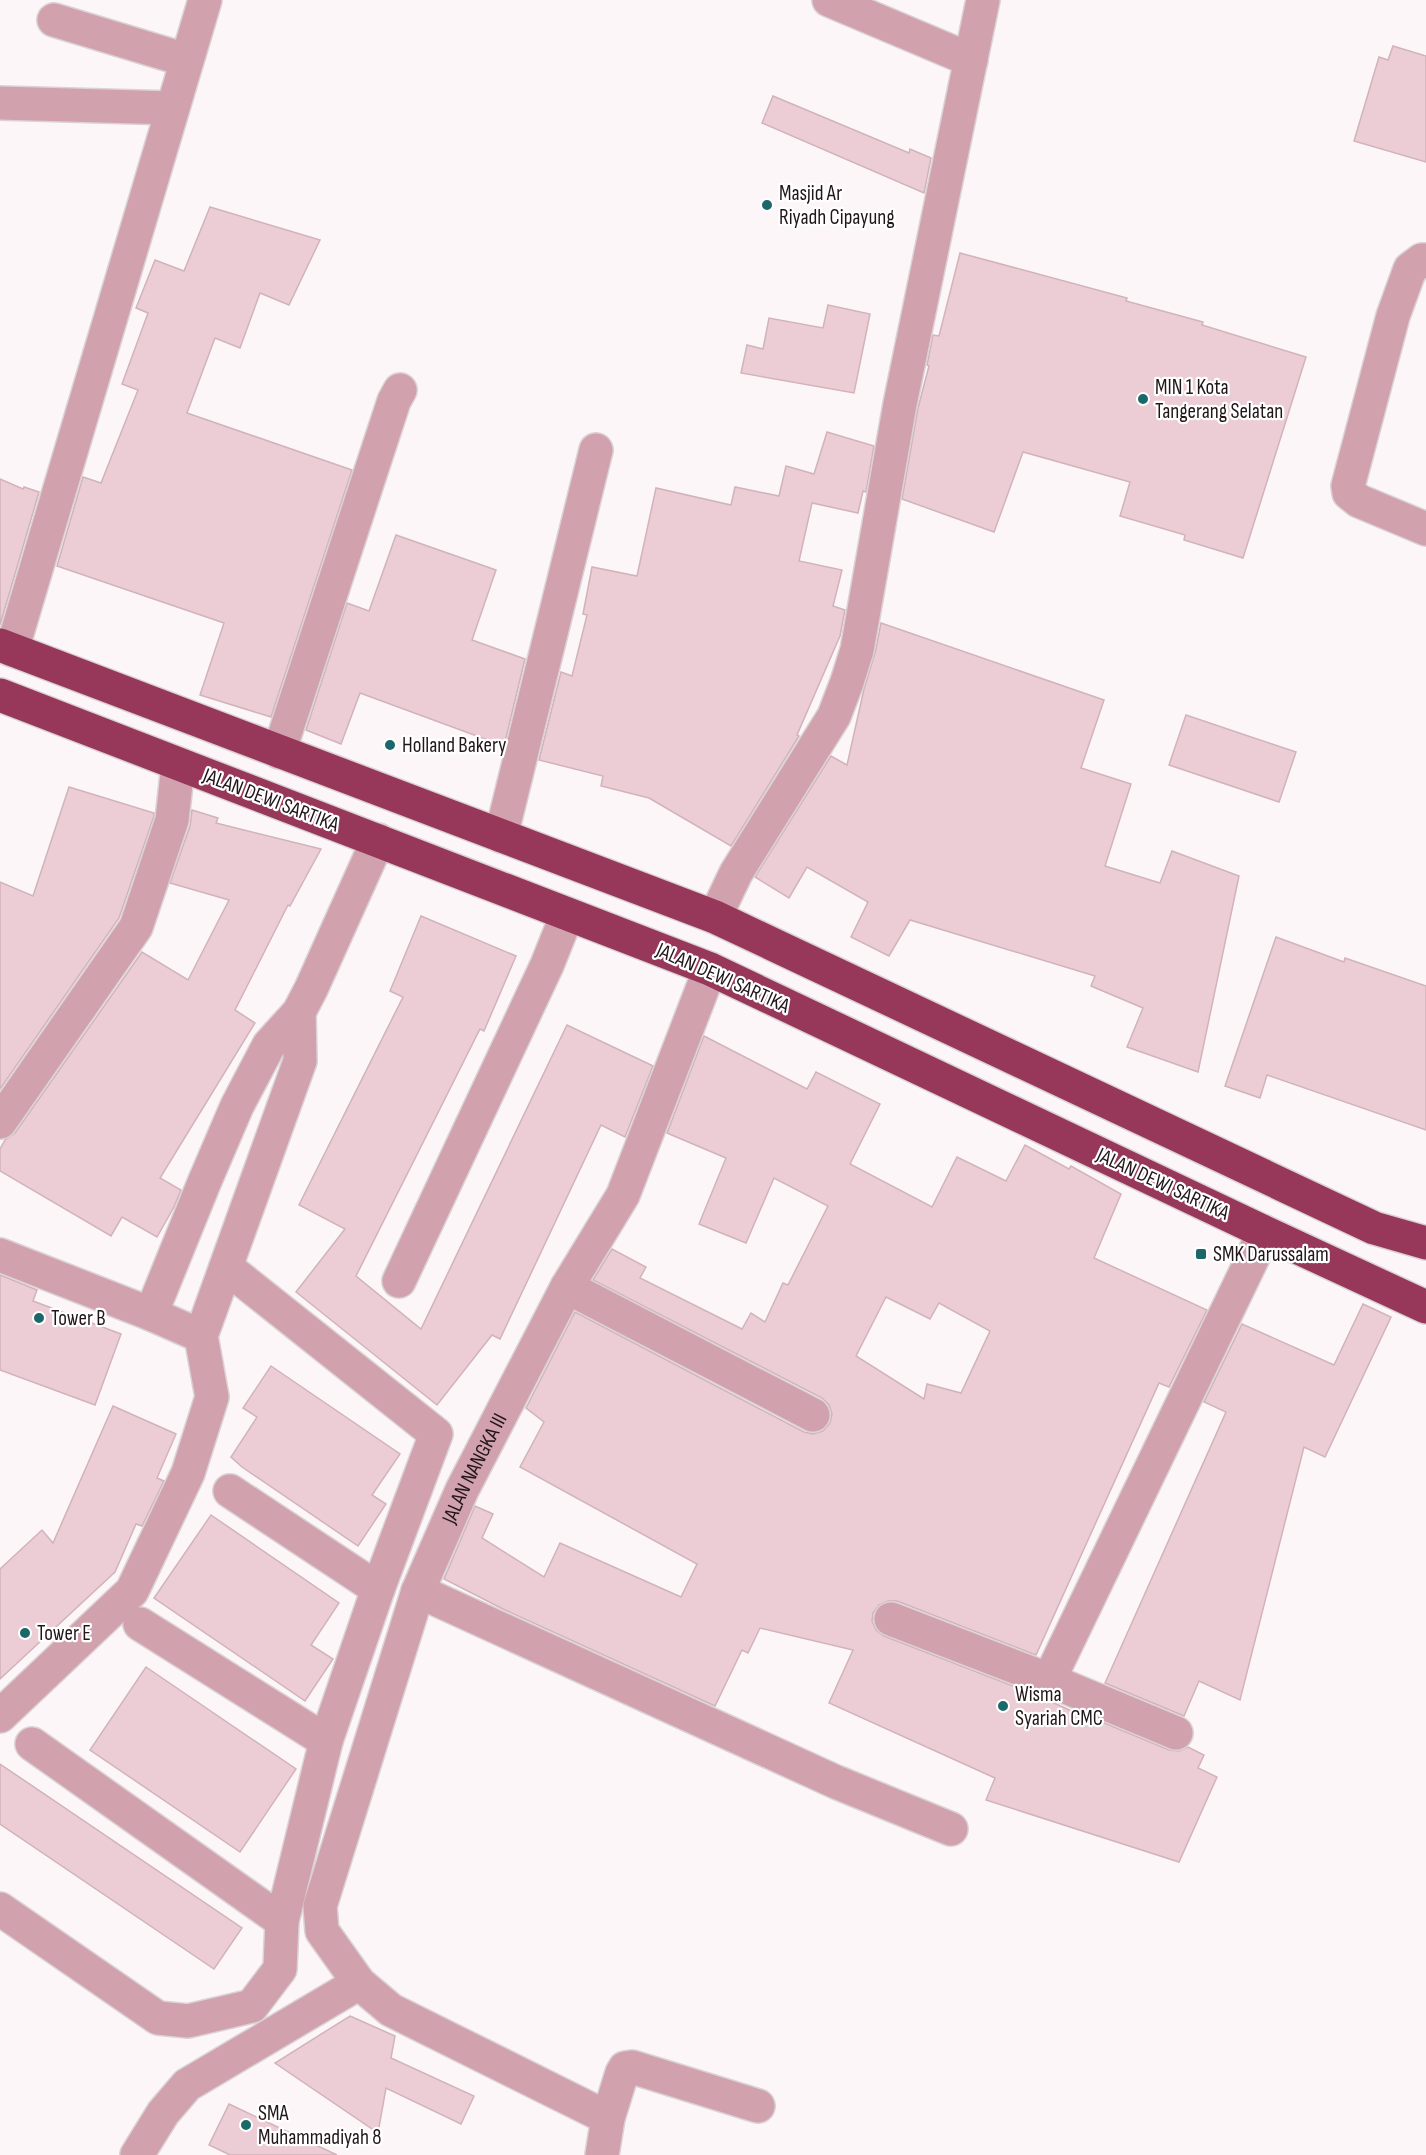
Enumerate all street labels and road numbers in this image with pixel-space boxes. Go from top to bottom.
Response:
street label: JALAN DEWI SARTIKA [199,762,343,838]
street label: JALAN DEWI SARTIKA [652,937,794,1019]
street label: JALAN DEWI SARTIKA [1092,1142,1234,1226]
street label: JALAN NANGKA III [436,1409,512,1528]

